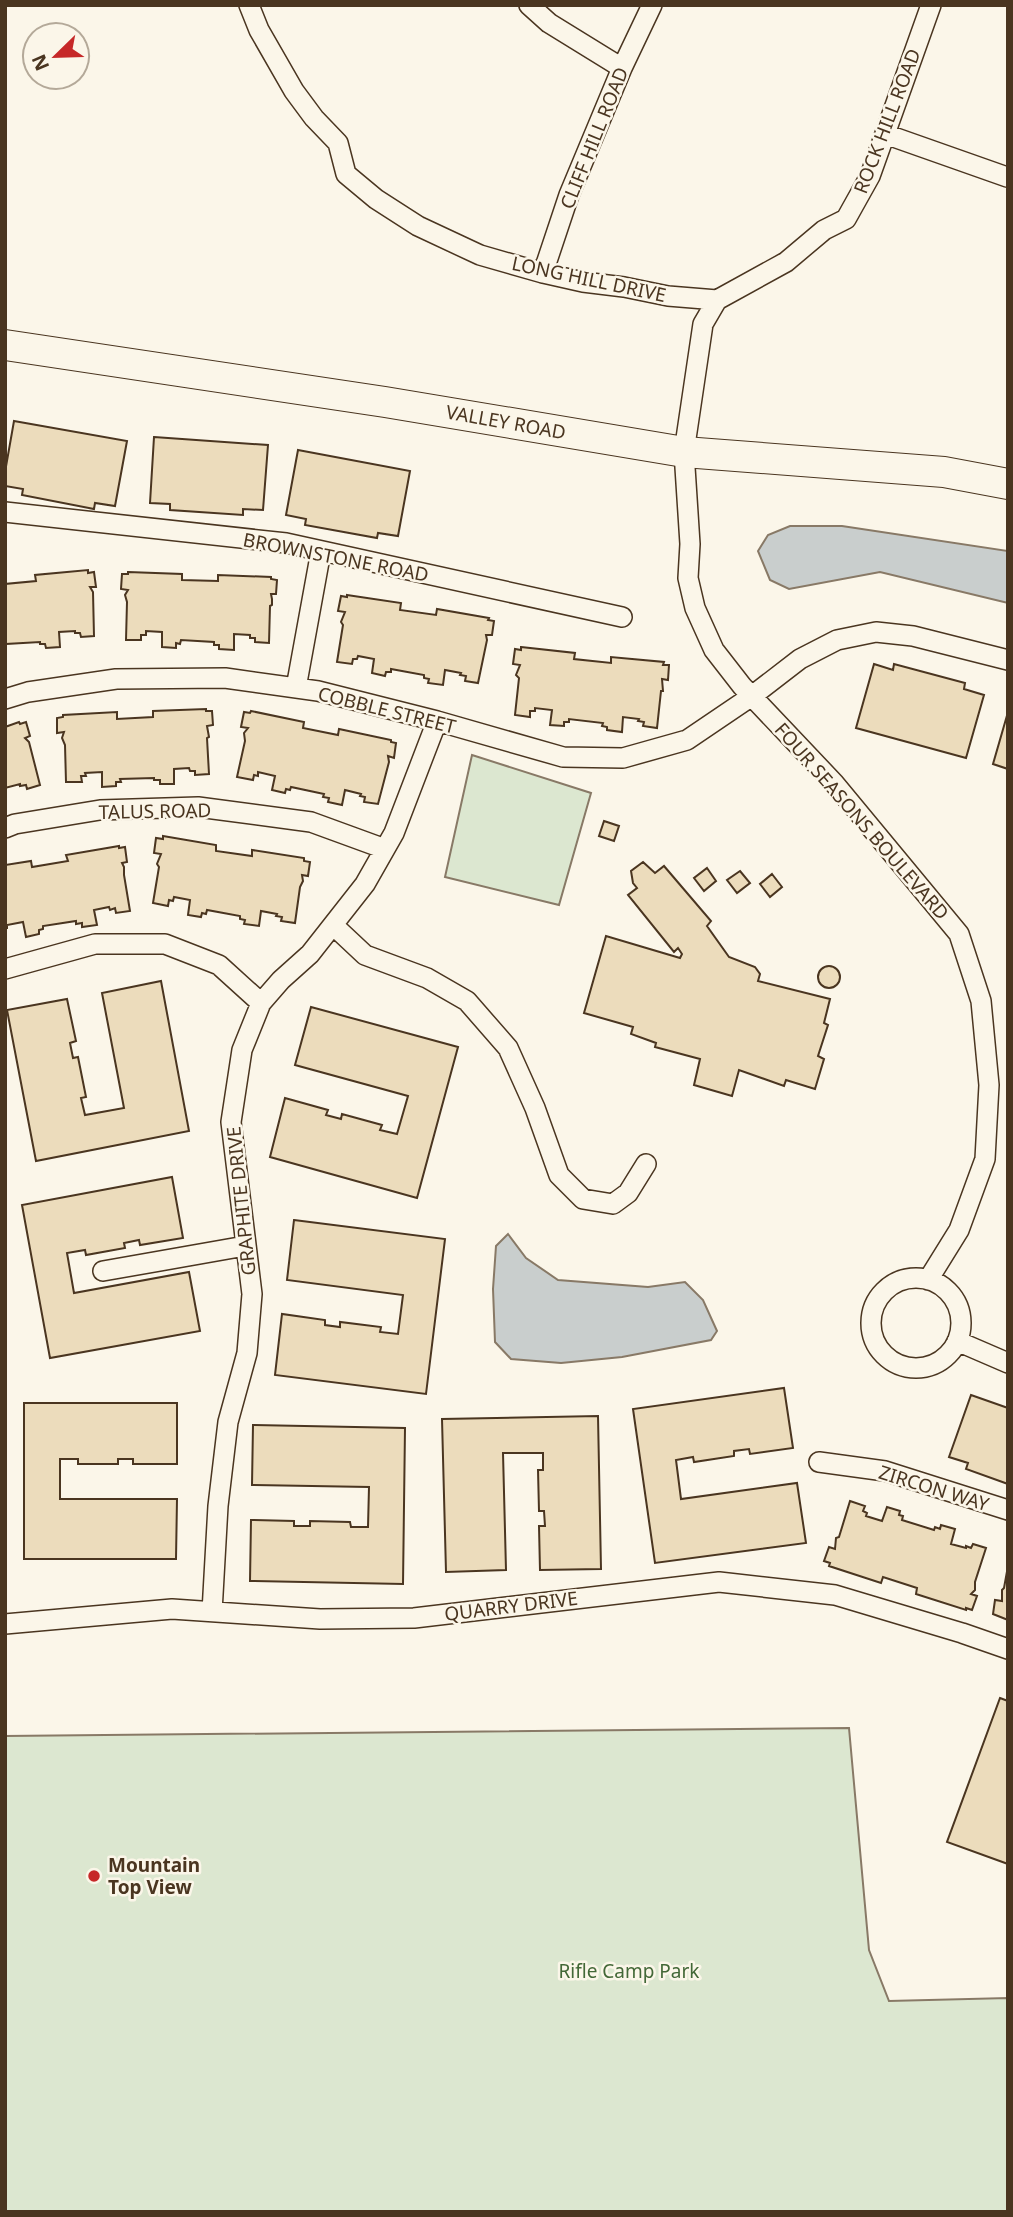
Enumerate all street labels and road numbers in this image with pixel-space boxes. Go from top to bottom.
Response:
street label: ROCK HILL ROAD [847,45,927,197]
street label: CLIFF HILL ROAD [554,63,634,213]
street label: LONG HILL DRIVE [509,250,669,308]
street label: VALLEY ROAD [444,399,568,445]
street label: BROWNSTONE ROAD [241,526,431,588]
street label: COBBLE STREET [315,680,459,740]
street label: FOUR SEASONS BOULEVARD [769,717,955,925]
street label: TALUS ROAD [98,797,212,825]
street label: GRAPHITE DRIVE [220,1125,262,1277]
street label: ZIRCON WAY [876,1459,992,1517]
street label: QUARRY DRIVE [443,1585,579,1627]

